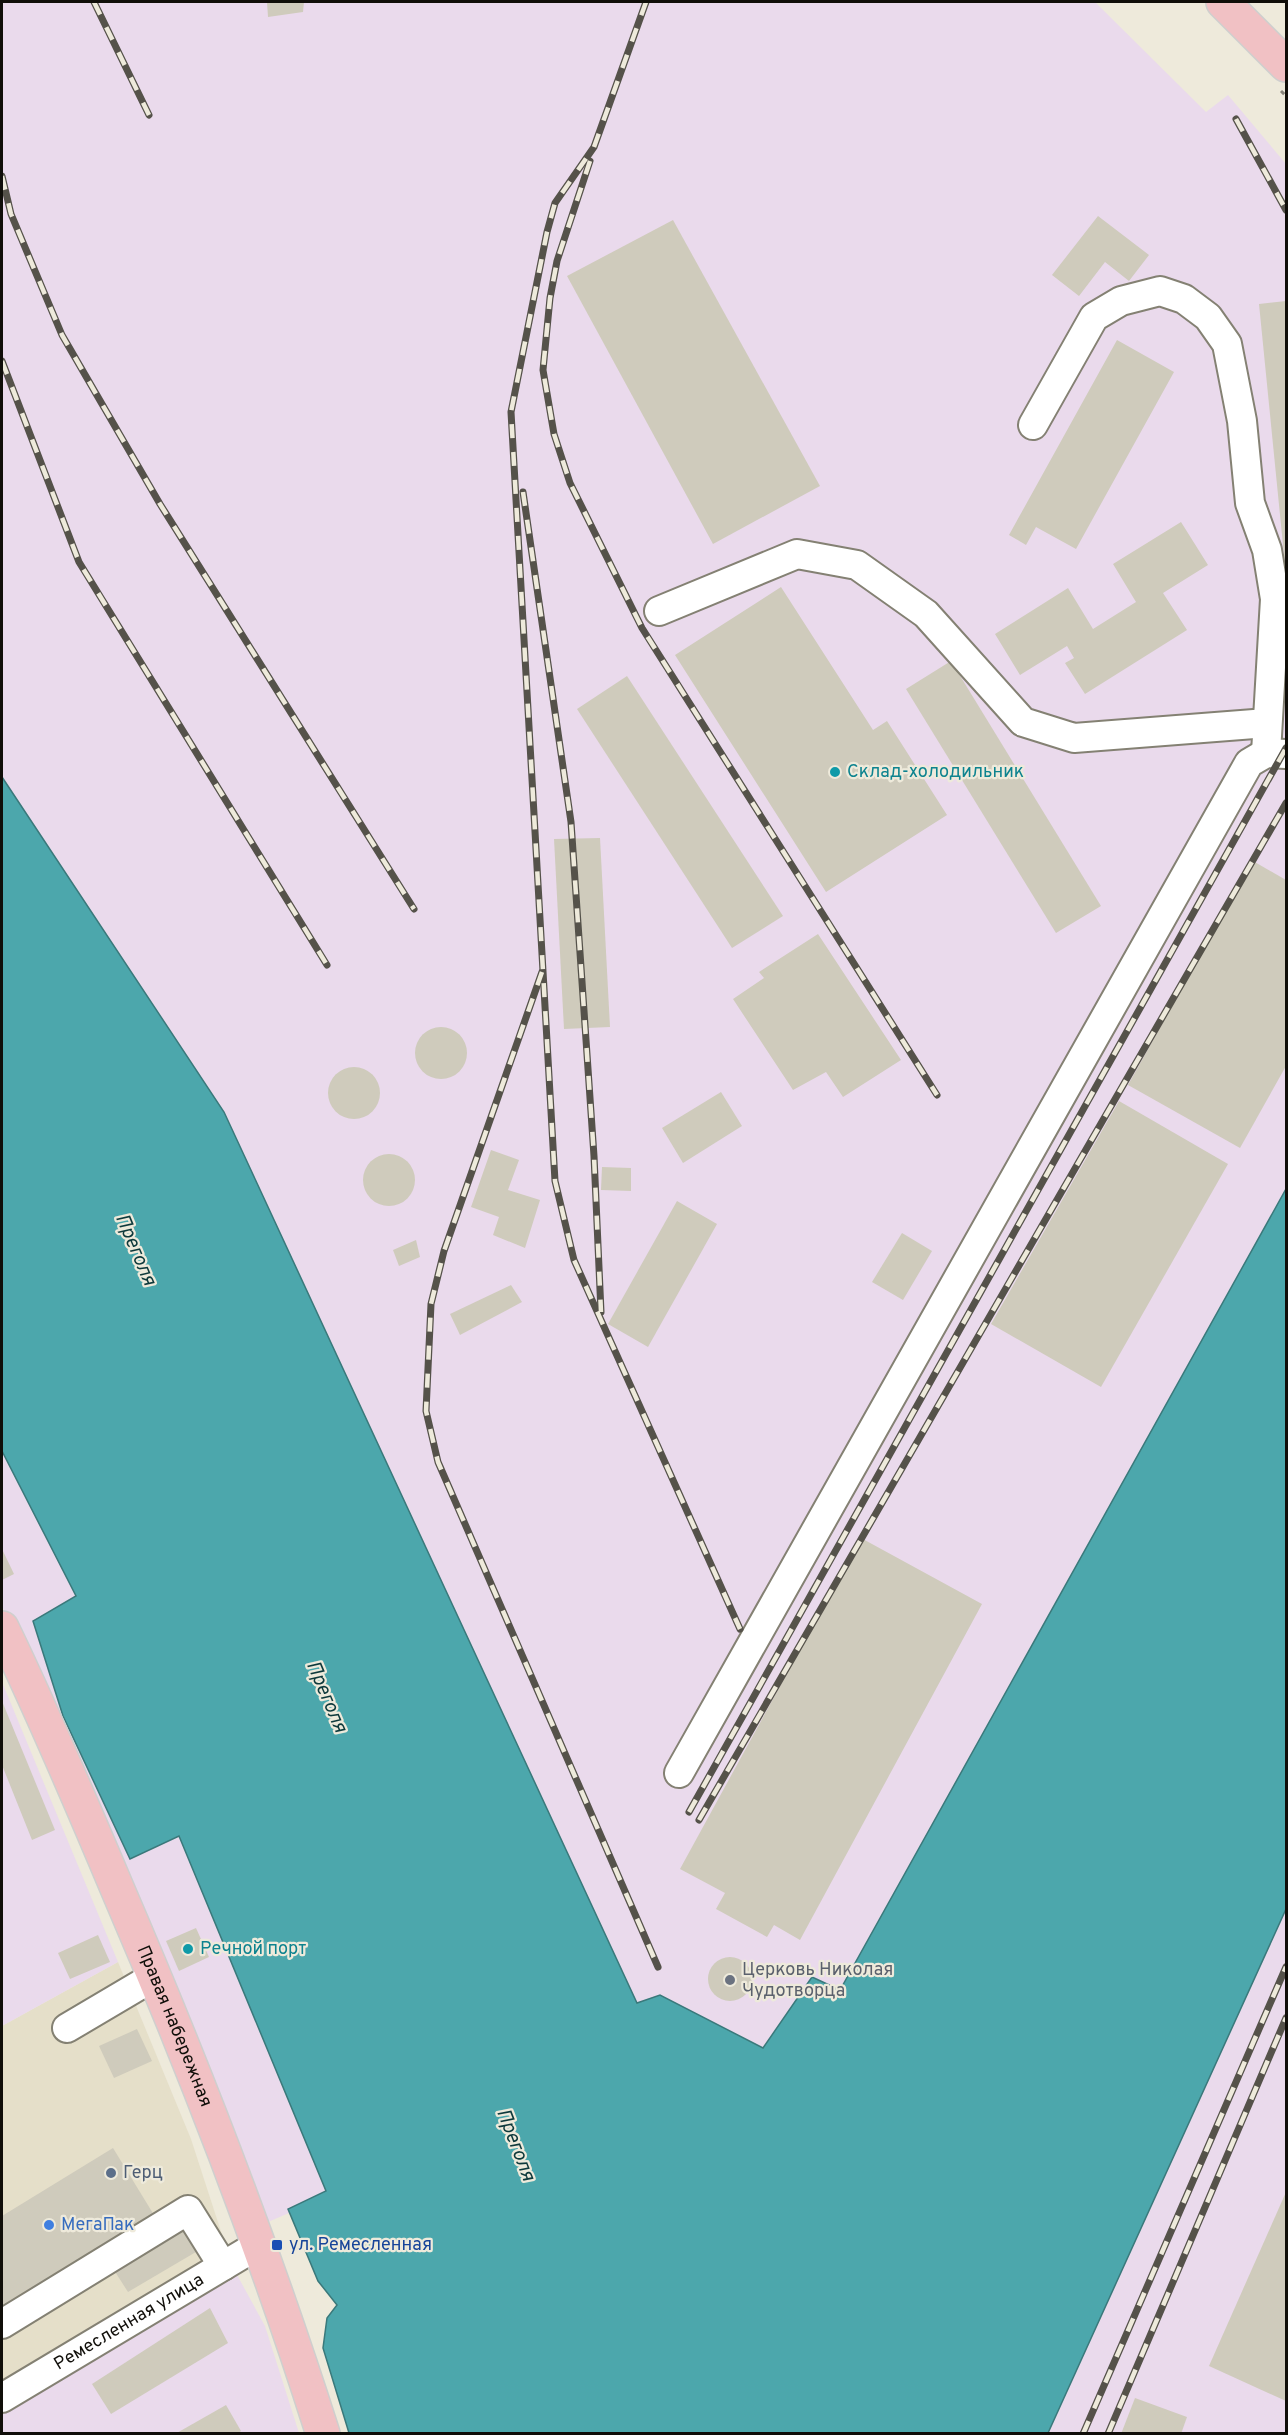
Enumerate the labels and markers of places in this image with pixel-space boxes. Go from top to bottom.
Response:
place label: Склад-холодильник [847,761,1024,784]
marker: Склад-холодильник [828,765,842,779]
place label: Речной порт [200,1938,307,1961]
marker: Речной порт [181,1942,195,1956]
place label: Церковь Николая Чудотворца [742,1959,893,2003]
marker: Церковь Николая Чудотворца [723,1973,737,1987]
place label: Герц [123,2162,163,2185]
marker: Герц [104,2166,118,2180]
place label: МегаПак [61,2214,134,2237]
marker: МегаПак [42,2218,56,2232]
place label: ул. Ремесленная [289,2234,432,2257]
marker: ул. Ремесленная [270,2238,284,2252]

